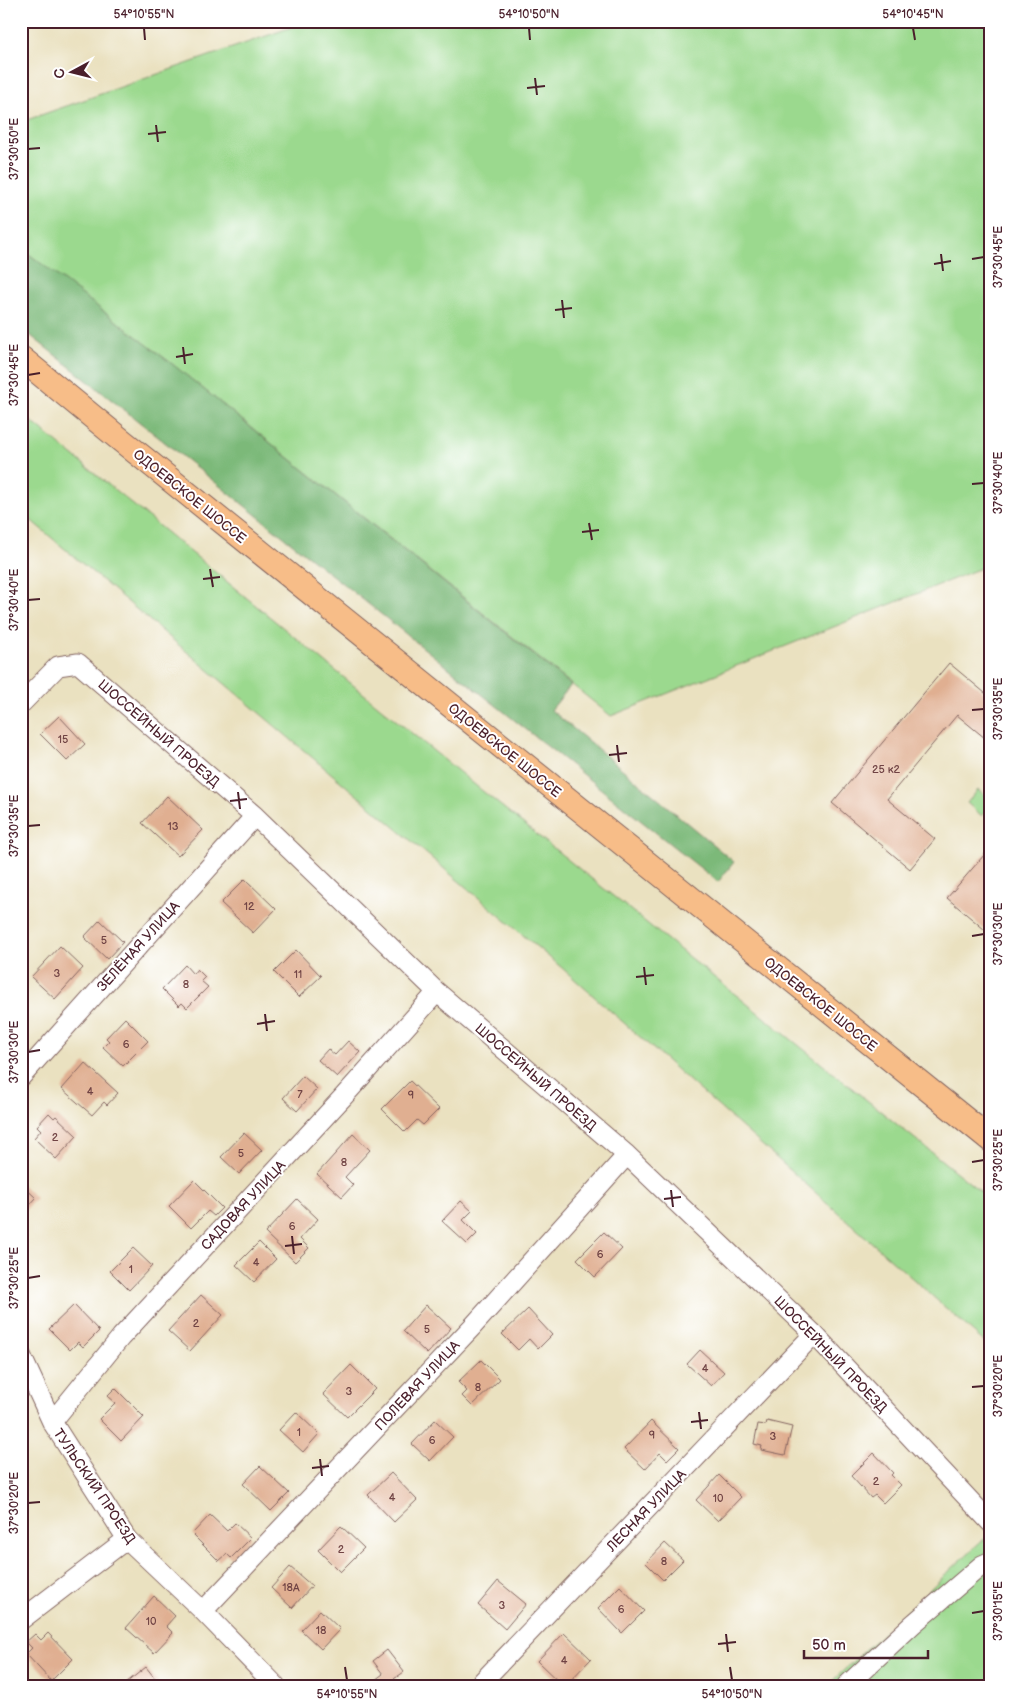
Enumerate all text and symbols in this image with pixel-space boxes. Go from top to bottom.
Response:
text: 54°10'55"N [114,7,174,22]
text: 54°10'50"N [498,7,560,22]
text: 54°10'45"N [882,7,944,22]
north arrow [48,48,98,98]
text: С [51,67,69,79]
text: 37°30'50"E [7,118,22,180]
text: 37°30'45"E [991,226,1006,288]
text: 37°30'45"E [7,344,22,406]
street label: ОДОЕВСКОЕ ШОССЕ [130,446,250,547]
text: 37°30'40"E [991,452,1006,514]
text: 37°30'40"E [7,569,22,631]
street label: ШОССЕЙНЫЙ ПРОЕЗД [94,676,223,791]
text: 37°30'35"E [991,678,1006,740]
street label: ОДОЕВСКОЕ ШОССЕ [445,700,565,801]
house number: 15 [58,733,68,746]
house number: 25 к2 [872,763,901,776]
text: 37°30'35"E [7,795,22,857]
house number: 13 [167,820,179,833]
street label: ЗЕЛЁНАЯ УЛИЦА [93,897,184,995]
house number: 12 [244,900,255,913]
text: 37°30'30"E [991,903,1006,965]
house number: 5 [101,934,107,947]
street label: ОДОЕВСКОЕ ШОССЕ [761,954,881,1055]
house number: 3 [54,967,61,980]
house number: 11 [294,968,302,981]
house number: 8 [183,978,189,991]
street label: ШОССЕЙНЫЙ ПРОЕЗД [471,1020,600,1135]
text: 37°30'30"E [7,1021,22,1083]
house number: 6 [123,1038,130,1051]
house number: 4 [87,1085,94,1098]
house number: 7 [297,1088,303,1101]
house number: 9 [408,1089,414,1102]
text: 37°30'25"E [991,1129,1006,1191]
house number: 2 [52,1131,59,1144]
house number: 5 [238,1147,244,1160]
house number: 8 [341,1156,347,1169]
street label: САДОВАЯ УЛИЦА [197,1157,290,1254]
house number: 6 [289,1220,296,1233]
text: 37°30'25"E [7,1247,22,1309]
house number: 6 [597,1248,604,1261]
house number: 4 [253,1256,260,1269]
house number: 1 [129,1263,133,1276]
street label: ШОССЕЙНЫЙ ПРОЕЗД [770,1292,891,1416]
house number: 2 [193,1317,200,1330]
house number: 5 [424,1323,430,1336]
street label: ПОЛЕВАЯ УЛИЦА [371,1336,464,1434]
text: 37°30'20"E [991,1355,1006,1417]
house number: 4 [702,1362,709,1375]
house number: 8 [475,1381,481,1394]
house number: 3 [346,1385,353,1398]
street label: ТУЛЬСКИЙ ПРОЕЗД [50,1426,139,1547]
house number: 1 [297,1426,301,1439]
house number: 9 [649,1429,655,1442]
house number: 3 [770,1430,777,1443]
house number: 6 [429,1434,436,1447]
street label: ЛЕСНАЯ УЛИЦА [602,1465,690,1556]
text: 37°30'20"E [7,1472,22,1534]
house number: 2 [873,1475,880,1488]
house number: 4 [389,1491,396,1504]
house number: 10 [713,1492,724,1505]
house number: 2 [338,1543,345,1556]
house number: 8 [661,1555,667,1568]
house number: 18А [282,1581,300,1594]
text: 37°30'15"E [991,1581,1006,1641]
house number: 3 [499,1599,506,1612]
house number: 6 [618,1603,625,1616]
house number: 10 [146,1615,157,1628]
house number: 18 [316,1624,326,1637]
scale bar [804,1627,928,1659]
text: 50 m [812,1636,846,1655]
house number: 4 [561,1654,568,1667]
text: 54°10'55"N [317,1687,377,1702]
text: 54°10'50"N [701,1687,763,1702]

